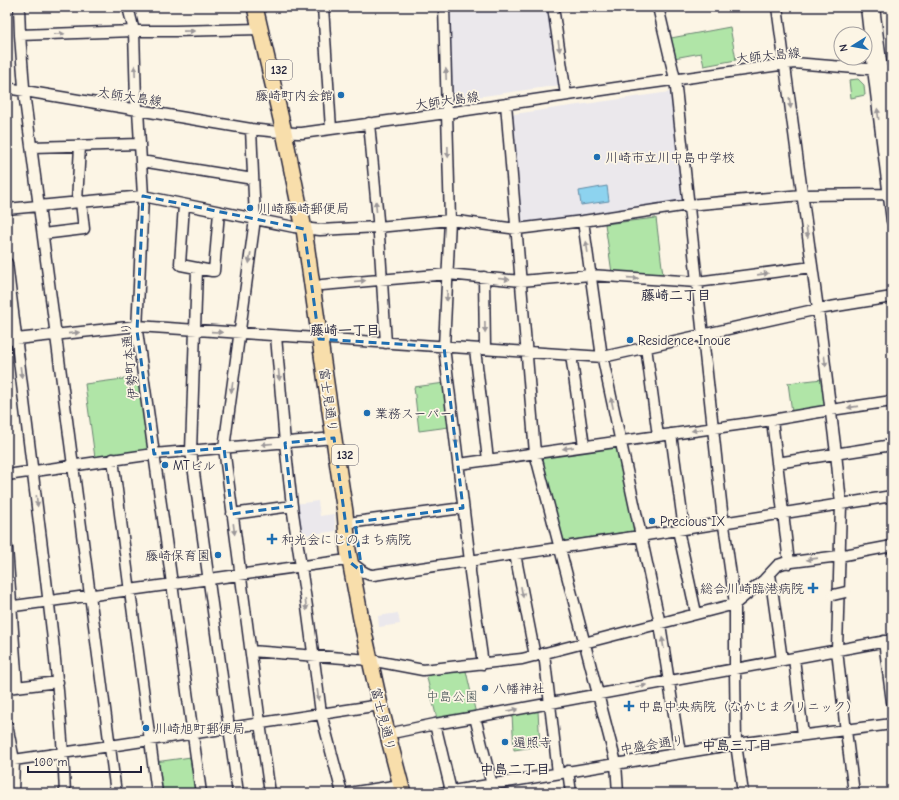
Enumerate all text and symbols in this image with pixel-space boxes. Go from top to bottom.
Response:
north arrow [833,26,873,66]
one-way arrow [183,28,196,34]
one-way arrow [53,31,66,37]
one-way arrow [556,40,562,52]
text: N [837,43,851,53]
street label: 大師大島線 [735,45,802,66]
road number: 132 [266,60,292,80]
one-way arrow [132,64,138,77]
one-way arrow [442,68,449,80]
street label: 大師大島線 [97,84,164,109]
place label: 藤崎町内会館 [255,88,333,103]
street label: 大師大島線 [414,88,481,112]
marker: 藤崎町内会館 [336,90,346,100]
one-way arrow [787,97,793,109]
one-way arrow [875,108,881,120]
one-way arrow [445,146,451,159]
place label: 川崎市立川中島中学校 [605,150,735,165]
marker: 川崎市立川中島中学校 [592,152,602,162]
one-way arrow [373,200,380,212]
place label: 川崎藤崎郵便局 [258,201,349,216]
marker: 川崎藤崎郵便局 [245,203,255,213]
one-way arrow [804,226,810,238]
one-way arrow [584,241,590,253]
one-way arrow [247,252,253,264]
one-way arrow [757,270,769,277]
one-way arrow [627,274,639,281]
one-way arrow [498,276,510,283]
one-way arrow [354,278,366,284]
district label: 藤崎二丁目 [641,287,711,304]
one-way arrow [443,290,450,302]
street label: 伊勢町本通り [118,321,141,401]
one-way arrow [482,321,488,334]
district label: 藤崎一丁目 [310,322,380,339]
one-way arrow [211,328,223,335]
one-way arrow [68,330,80,337]
place label: Residence Inoue [638,333,731,348]
marker: Residence Inoue [625,335,635,345]
one-way arrow [822,355,828,367]
one-way arrow [17,366,24,378]
street label: 富士見通り [317,367,340,433]
one-way arrow [276,369,282,381]
one-way arrow [229,381,235,393]
one-way arrow [609,397,615,409]
one-way arrow [847,404,859,410]
place label: 業務スーパー [375,406,452,421]
marker: 業務スーパー [362,408,372,418]
one-way arrow [691,427,703,433]
one-way arrow [452,433,459,445]
one-way arrow [261,441,273,448]
road number: 132 [332,445,358,465]
one-way arrow [562,445,574,451]
place label: MTビル [173,458,216,473]
marker: MTビル [160,460,170,470]
one-way arrow [34,495,40,507]
place label: Precious IX [660,514,725,529]
marker: Precious IX [647,516,657,526]
one-way arrow [231,523,237,535]
place label: 和光会にじのまち病院 [281,532,411,547]
marker: 和光会にじのまち病院 [266,533,278,545]
place label: 藤崎保育園 [145,548,210,563]
marker: 藤崎保育園 [213,550,223,560]
one-way arrow [806,556,818,562]
place label: 総合川崎臨港病院 [700,581,804,596]
marker: 総合川崎臨港病院 [807,582,819,594]
one-way arrow [519,586,525,598]
one-way arrow [303,599,309,611]
one-way arrow [660,636,666,649]
place label: 八幡神社 [493,681,545,696]
marker: 八幡神社 [480,683,490,693]
one-way arrow [635,683,647,689]
street label: 富士見通り [368,686,399,752]
one-way arrow [315,689,321,701]
park label: 中島公園 [426,689,478,704]
place label: 中島中央病院（なかじまクリニック） [638,699,859,714]
marker: 中島中央病院（なかじまクリニック） [623,700,635,712]
one-way arrow [507,706,520,712]
place label: 川崎旭町郵便局 [154,721,245,736]
marker: 川崎旭町郵便局 [141,723,151,733]
street label: 中盛会通り [619,732,685,757]
place label: 遍照寺 [513,735,552,750]
marker: 遍照寺 [500,737,510,747]
district label: 中島三丁目 [702,737,772,754]
scale bar [28,748,141,774]
text: 100 m [34,755,67,769]
district label: 中島二丁目 [480,761,550,778]

